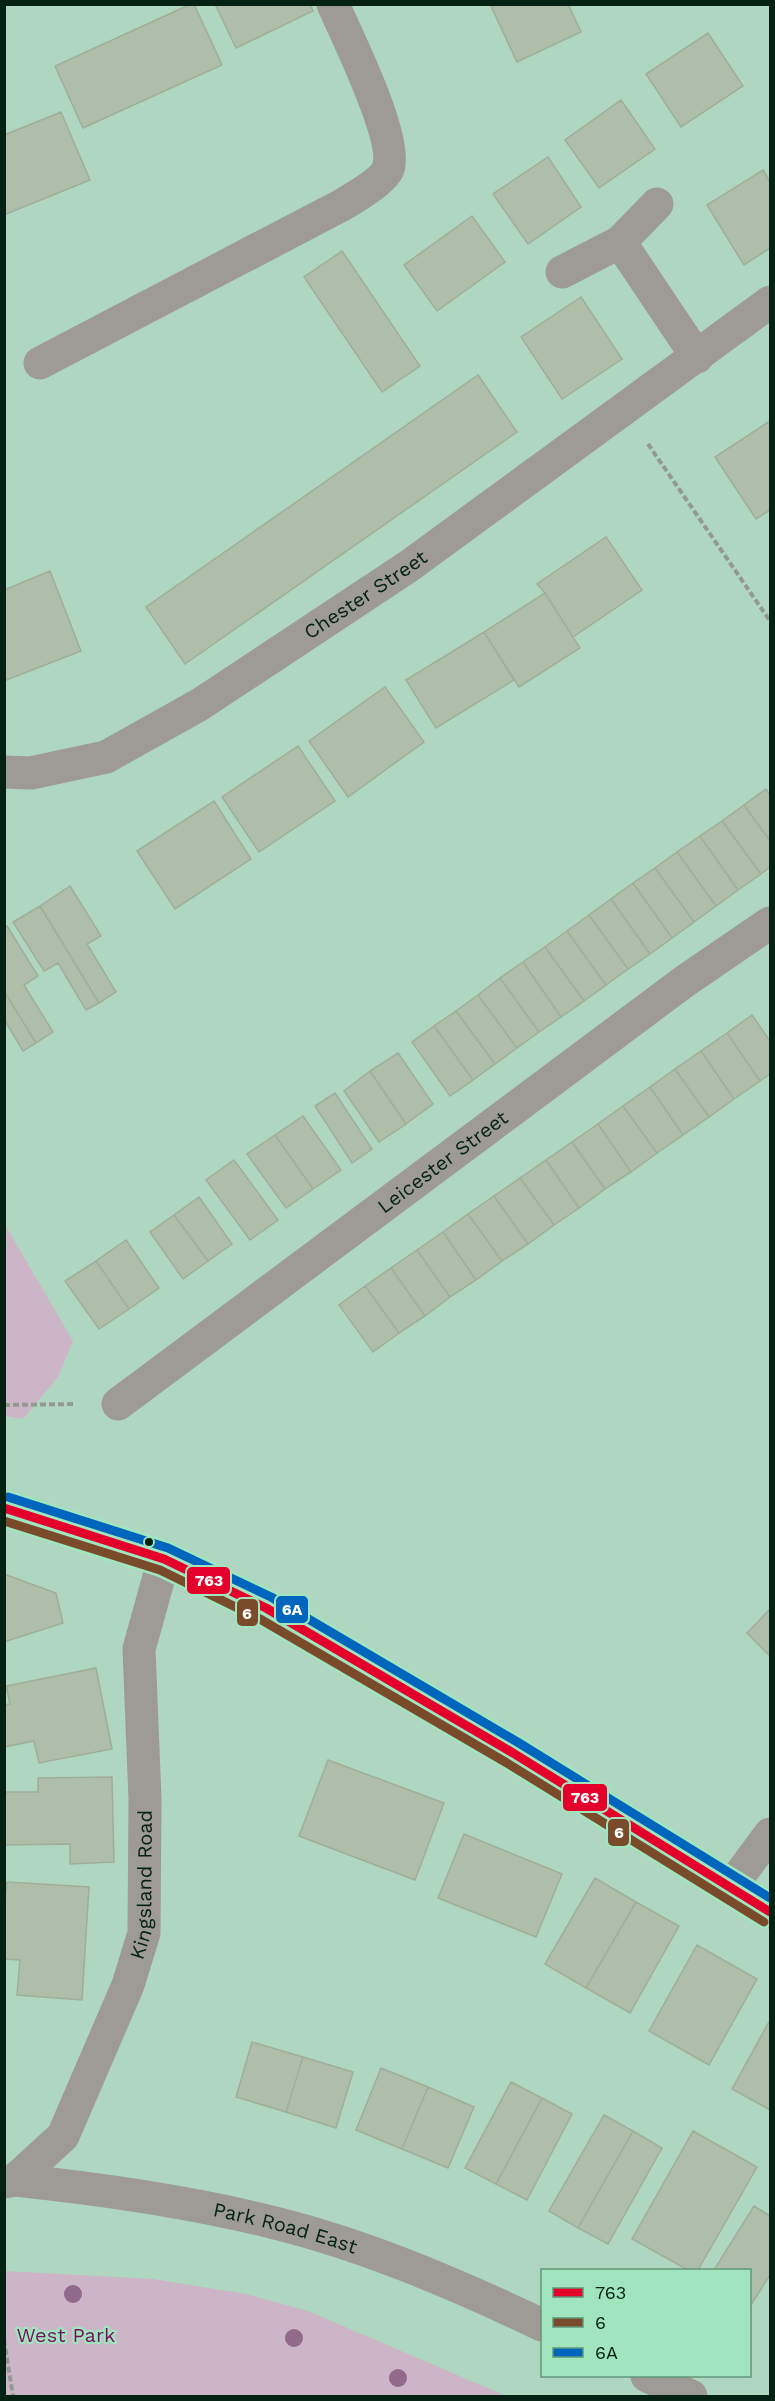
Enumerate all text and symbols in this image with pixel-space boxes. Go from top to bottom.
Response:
street label: Chester Street [299,545,432,644]
street label: Leicester Street [373,1105,513,1218]
unlabelled marker [143,1536,155,1548]
line badge: 763 [186,1566,231,1595]
text: 763 [195,1571,223,1590]
line badge: 6A [275,1595,309,1624]
line badge: 6 [236,1598,259,1627]
text: 6A [282,1600,303,1619]
text: 6 [242,1604,252,1623]
line badge: 763 [562,1783,608,1812]
text: 763 [571,1788,599,1807]
street label: Kingsland Road [125,1810,157,1962]
line badge: 6 [607,1818,630,1847]
text: 6 [614,1823,624,1842]
street label: Park Road East [211,2197,361,2259]
legend [541,2269,751,2377]
text: 763 [595,2282,626,2303]
text: 6 [595,2312,606,2333]
park label: West Park [17,2323,115,2347]
text: 6A [595,2342,618,2363]

